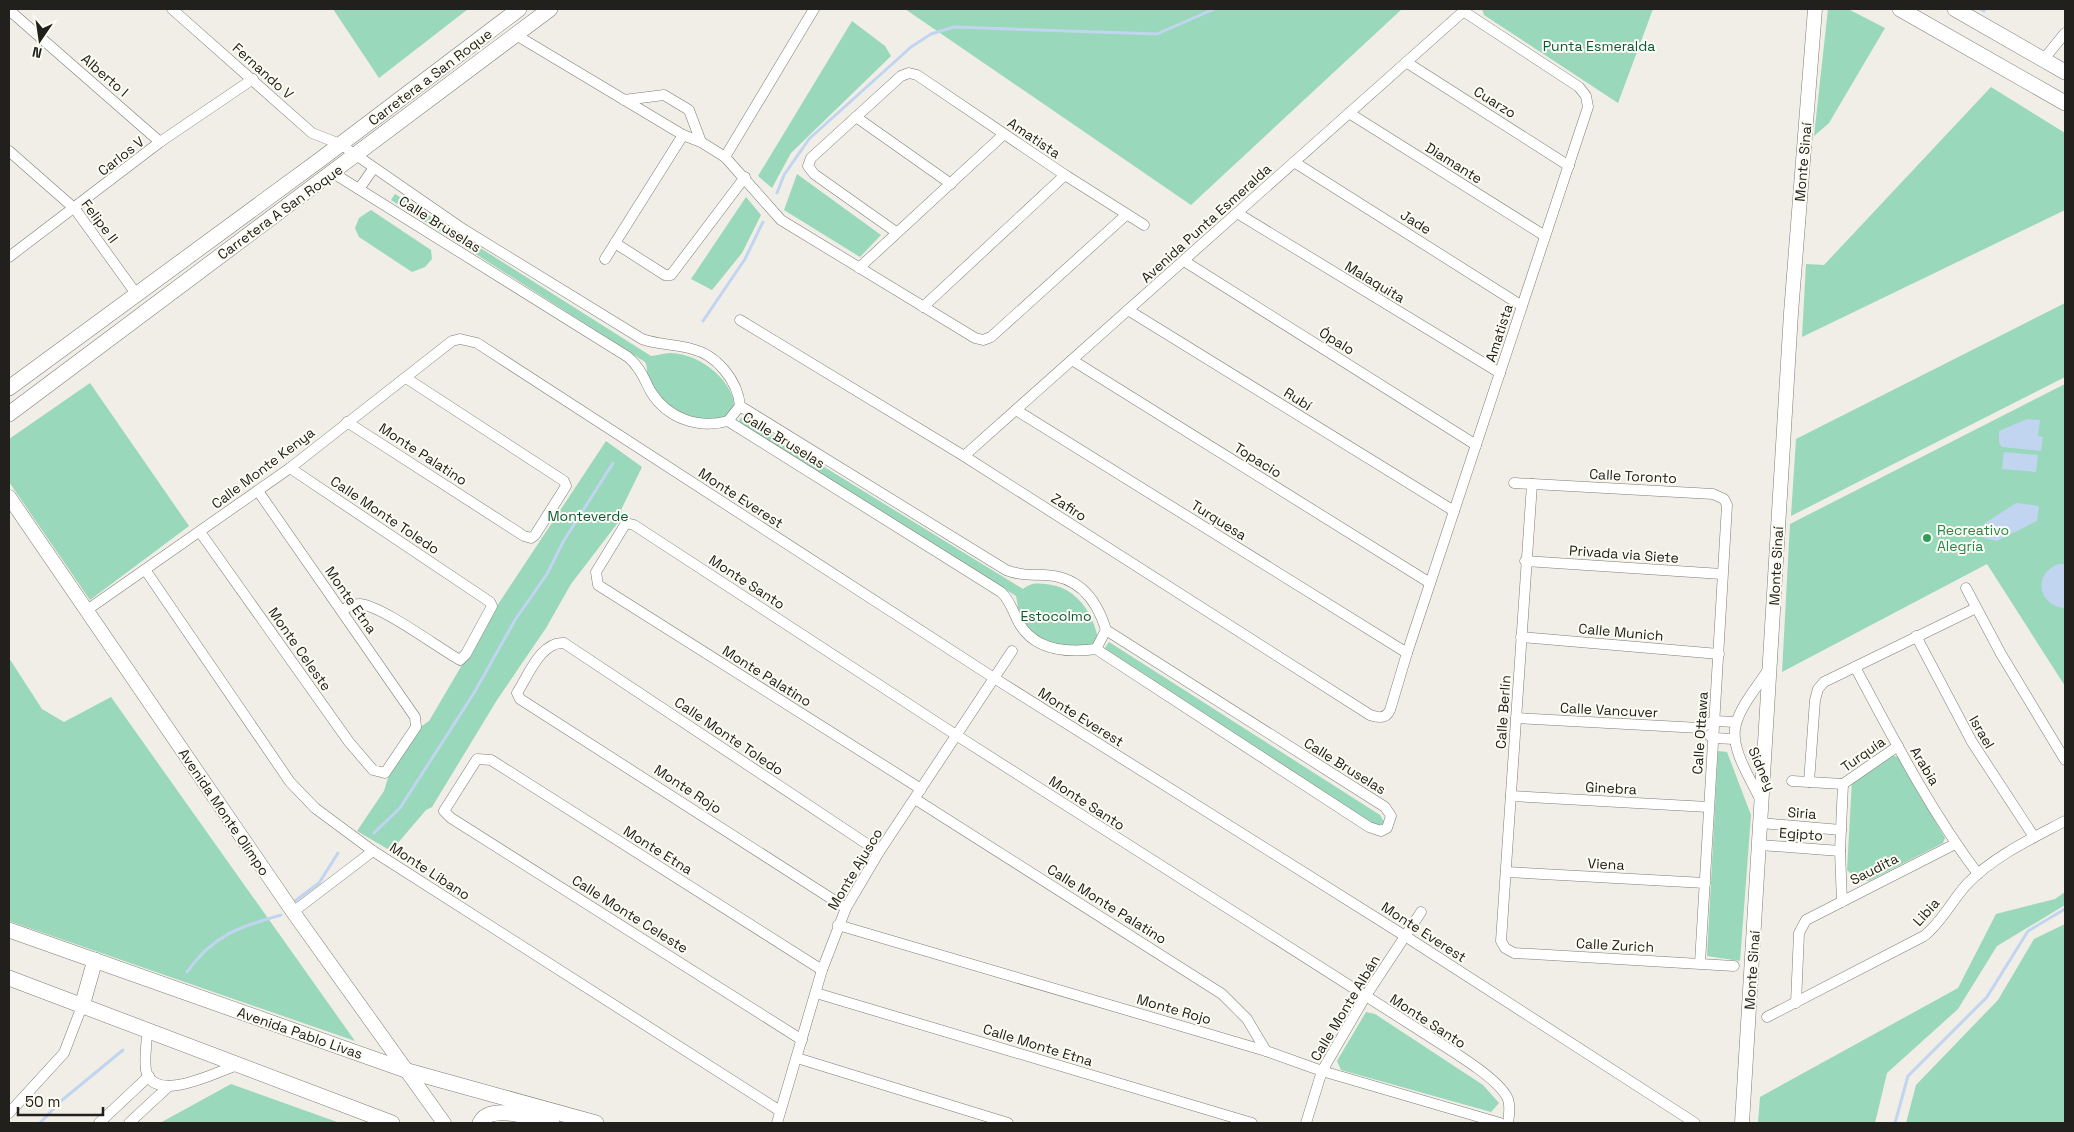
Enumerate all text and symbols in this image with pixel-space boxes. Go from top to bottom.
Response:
north arrow [15,15,65,65]
street label: Carretera a San Roque [365,25,495,129]
park label: Punta Esmeralda [1543,37,1655,55]
street label: Fernando V [229,39,298,103]
text: N [30,43,44,62]
street label: Alberto I [78,50,132,100]
street label: Cuarzo [1470,82,1520,122]
street label: Amatista [1004,114,1064,162]
street label: Monte Sinaí [1791,121,1815,202]
street label: Carlos V [94,132,148,180]
street label: Diamante [1422,138,1486,188]
street label: Carretera A San Roque [214,160,346,264]
street label: Avenida Punta Esmeralda [1137,160,1275,286]
street label: Calle Bruselas [396,192,484,256]
street label: Felipe II [78,195,122,247]
street label: Jade [1397,206,1435,238]
street label: Malaquita [1342,257,1408,307]
street label: Amatista [1481,302,1517,364]
street label: Ópalo [1316,323,1358,359]
street label: Rubí [1281,383,1316,415]
street label: Calle Bruselas [740,408,828,472]
street label: Monte Palatino [375,419,471,489]
street label: Calle Monte Kenya [208,423,318,513]
street label: Topacio [1231,438,1285,482]
street label: Monte Everest [695,464,787,532]
street label: Calle Toronto [1589,465,1677,487]
street label: Calle Monte Toledo [327,472,443,558]
street label: Zafiro [1048,489,1090,525]
street label: Turquesa [1188,496,1250,544]
park label: Monteverde [547,507,629,525]
place label: Recreativo Alegría [1937,521,2009,555]
street label: Monte Sinaí [1765,525,1787,606]
marker: Recreativo Alegría [1921,532,1933,544]
street label: Privada via Siete [1568,541,1680,567]
street label: Monte Santo [706,551,788,613]
street label: Monte Etna [321,563,381,637]
street label: Monte Celeste [265,604,335,694]
park label: Estocolmo [1020,607,1092,625]
street label: Calle Munich [1578,619,1664,645]
street label: Monte Palatino [719,641,815,711]
street label: Calle Berlín [1491,674,1515,750]
street label: Monte Everest [1035,684,1127,750]
street label: Calle Ottawa [1688,691,1712,775]
street label: Calle Monte Toledo [671,693,787,779]
street label: Calle Vancuver [1560,698,1658,722]
street label: Israel [1965,712,1999,752]
street label: Turquía [1837,732,1889,776]
street label: Calle Bruselas [1301,734,1389,798]
street label: Arabia [1906,743,1944,789]
street label: Sidney [1744,744,1780,794]
street label: Avenida Monte Olimpo [175,745,273,879]
street label: Monte Rojo [651,761,725,817]
street label: Monte Santo [1046,772,1128,834]
street label: Ginebra [1585,778,1637,798]
street label: Siria [1787,803,1817,823]
street label: Monte Etna [620,822,696,878]
street label: Egipto [1778,823,1824,845]
street label: Monte Ajusco [824,825,886,913]
street label: Monte Líbano [386,838,474,904]
street label: Saudita [1847,849,1901,889]
street label: Viena [1587,854,1625,874]
street label: Calle Monte Palatino [1044,860,1170,948]
street label: Calle Monte Celeste [569,871,691,957]
street label: Libia [1909,894,1943,930]
street label: Monte Everest [1378,898,1470,966]
street label: Monte Sinaí [1740,929,1764,1010]
street label: Calle Zurich [1576,934,1654,956]
street label: Calle Monte Albán [1306,952,1384,1064]
street label: Monte Rojo [1135,990,1213,1028]
street label: Monte Santo [1387,990,1469,1052]
street label: Avenida Pablo Livas [235,1003,365,1063]
street label: Calle Monte Etna [981,1020,1095,1070]
scale bar [18,1084,102,1116]
text: 50 m [25,1092,60,1111]

